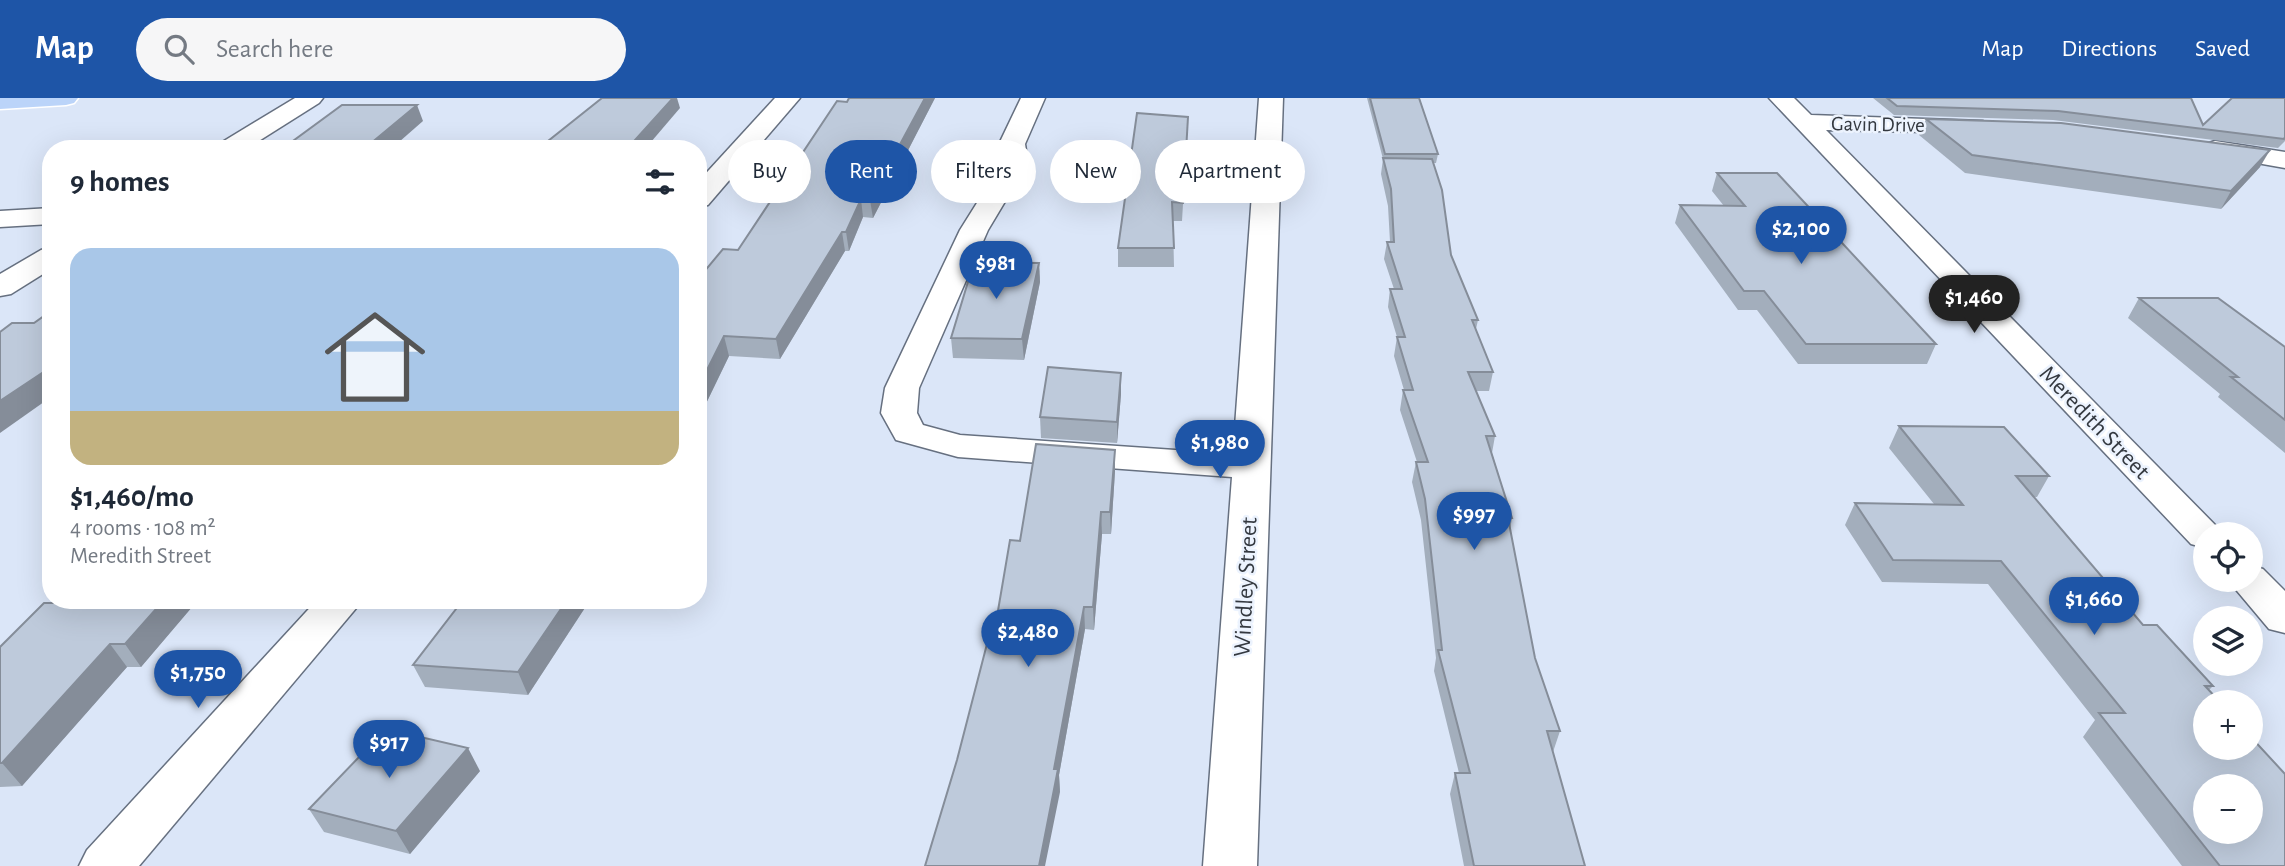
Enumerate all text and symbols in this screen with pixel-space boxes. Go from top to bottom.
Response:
search box [136,18,626,81]
icon: search [160,30,198,68]
text: Map [35,32,94,65]
text: Search here [216,36,334,62]
text: Map [1981,37,2023,61]
text: Directions [2061,37,2157,61]
text: Saved [2195,37,2250,61]
street label: Gavin Drive [1831,113,1925,136]
chip: Buy [728,140,811,203]
chip: Rent [825,140,917,203]
chip: Filters [931,140,1036,203]
chip: New [1050,140,1141,203]
chip: Apartment [1155,140,1305,203]
icon: filters [641,163,679,201]
text: 9 homes [70,167,170,197]
pin: $2,100 [1744,206,1858,266]
text: $2,100 [1772,217,1830,240]
pin: $981 [955,242,1037,301]
text: $981 [975,252,1017,275]
pin: $1,460 [1917,275,2031,335]
text: $1,460 [1945,286,2003,309]
icon: home [312,294,438,420]
street label: Meredith Street [2035,361,2154,484]
pin: $1,980 [1163,420,1277,480]
text: $1,980 [1191,431,1249,454]
text: $1,460/mo [70,482,194,512]
pin: $997 [1433,492,1515,552]
text: $997 [1453,503,1495,526]
street label: Windley Street [1230,516,1262,657]
text: 4 rooms · 108 m² [70,517,216,540]
map controls [2193,522,2263,844]
button: locate [2193,522,2263,592]
text: Meredith Street [70,545,211,568]
pin: $1,660 [2037,578,2151,637]
text: $1,660 [2065,588,2123,611]
button: layers [2193,606,2263,676]
pin: $2,480 [971,610,1085,669]
text: $2,480 [997,620,1059,643]
pin: $1,750 [141,650,255,710]
text: $1,750 [170,661,226,684]
button: + [2193,690,2263,760]
pin: $917 [348,720,430,780]
text: $917 [369,731,409,754]
button: − [2193,774,2263,844]

